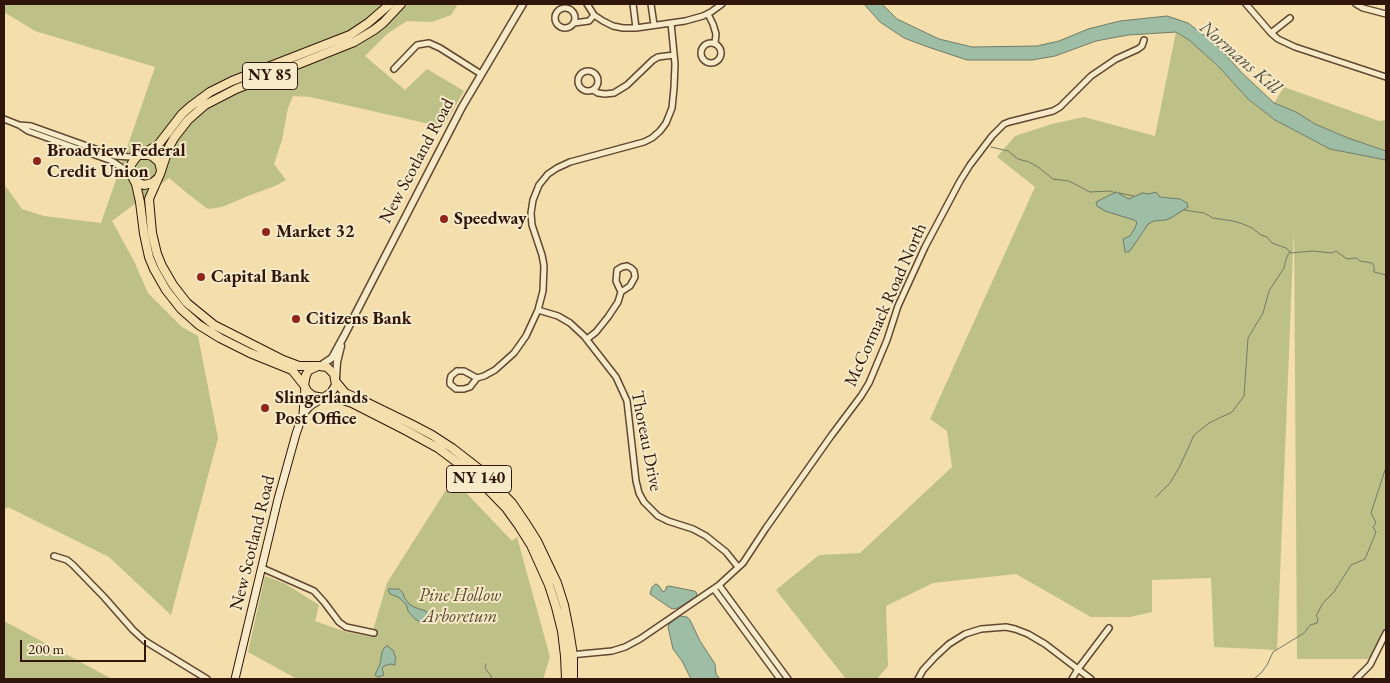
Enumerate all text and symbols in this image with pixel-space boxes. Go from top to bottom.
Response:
water label: Normans Kill [1194,16,1286,100]
road number: NY 85 [242,62,298,90]
street label: New Scotland Road [375,95,459,227]
place label: Broadview Federal Credit Union [47,140,186,182]
marker: Broadview Federal Credit Union [31,155,43,167]
place label: Speedway [454,208,527,230]
marker: Speedway [438,213,450,225]
street label: McCormack Road North [840,220,932,390]
place label: Market 32 [276,221,355,243]
marker: Market 32 [260,226,272,238]
place label: Capital Bank [211,266,310,288]
marker: Capital Bank [195,271,207,283]
place label: Citizens Bank [306,308,412,330]
marker: Citizens Bank [290,313,302,325]
place label: Slingerlands Post Office [275,387,368,429]
street label: Thoreau Drive [626,389,666,493]
marker: Slingerlands Post Office [259,402,271,414]
road number: NY 140 [446,466,512,492]
street label: New Scotland Road [226,473,280,613]
park label: Pine Hollow Arboretum [419,585,501,628]
scale bar [22,630,149,662]
text: 200 m [28,639,64,658]

